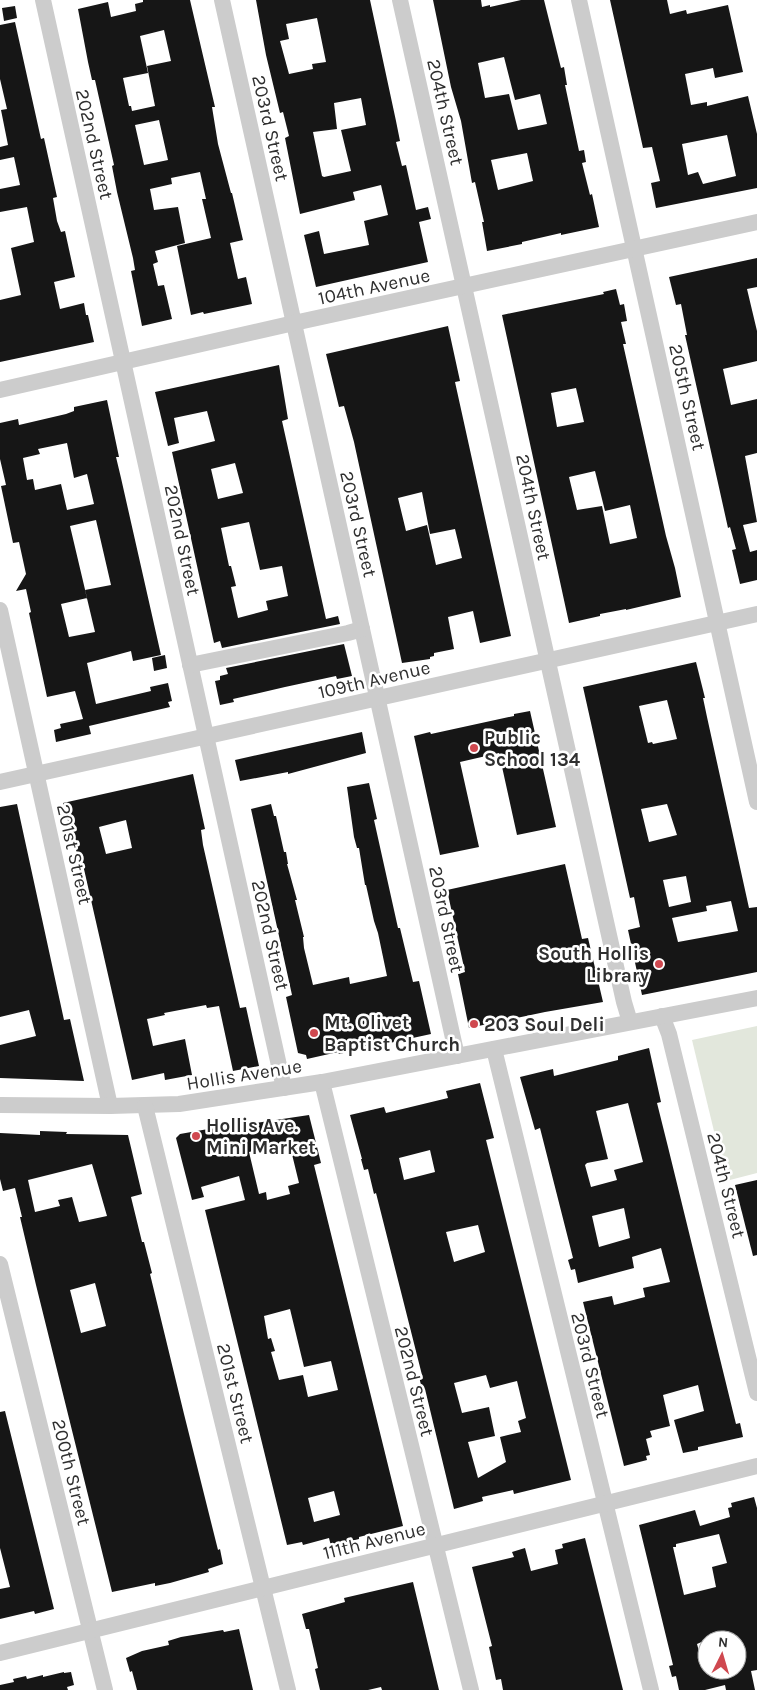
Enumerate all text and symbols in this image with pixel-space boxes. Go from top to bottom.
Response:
street label: 204th Street [422,57,468,167]
street label: 203rd Street [247,73,293,183]
street label: 202nd Street [71,87,117,202]
street label: 104th Avenue [316,264,432,310]
street label: 205th Street [664,342,710,452]
street label: 204th Street [511,452,555,562]
street label: 203rd Street [335,469,381,579]
street label: 202nd Street [160,483,204,598]
street label: 109th Avenue [316,656,432,704]
place label: Public School 134 [484,727,581,771]
marker: Public School 134 [468,742,480,754]
street label: 201st Street [52,802,96,907]
street label: 203rd Street [424,864,468,974]
street label: 202nd Street [247,878,293,993]
place label: South Hollis Library [538,943,649,987]
marker: South Hollis Library [653,958,665,970]
place label: Mt. Olivet Baptist Church [324,1012,460,1056]
place label: 203 Soul Deli [484,1014,605,1036]
marker: 203 Soul Deli [468,1018,480,1030]
marker: Mt. Olivet Baptist Church [308,1027,320,1039]
street label: Hollis Avenue [185,1055,303,1095]
place label: Hollis Ave. Mini Market [206,1115,316,1159]
marker: Hollis Ave. Mini Market [190,1130,202,1142]
street label: 204th Street [702,1130,750,1240]
street label: 203rd Street [566,1310,614,1420]
street label: 202nd Street [390,1324,438,1439]
street label: 201st Street [212,1341,258,1446]
street label: 200th Street [47,1417,95,1528]
street label: 111th Avenue [321,1518,428,1564]
north arrow [697,1630,747,1680]
text: N [717,1634,729,1651]

